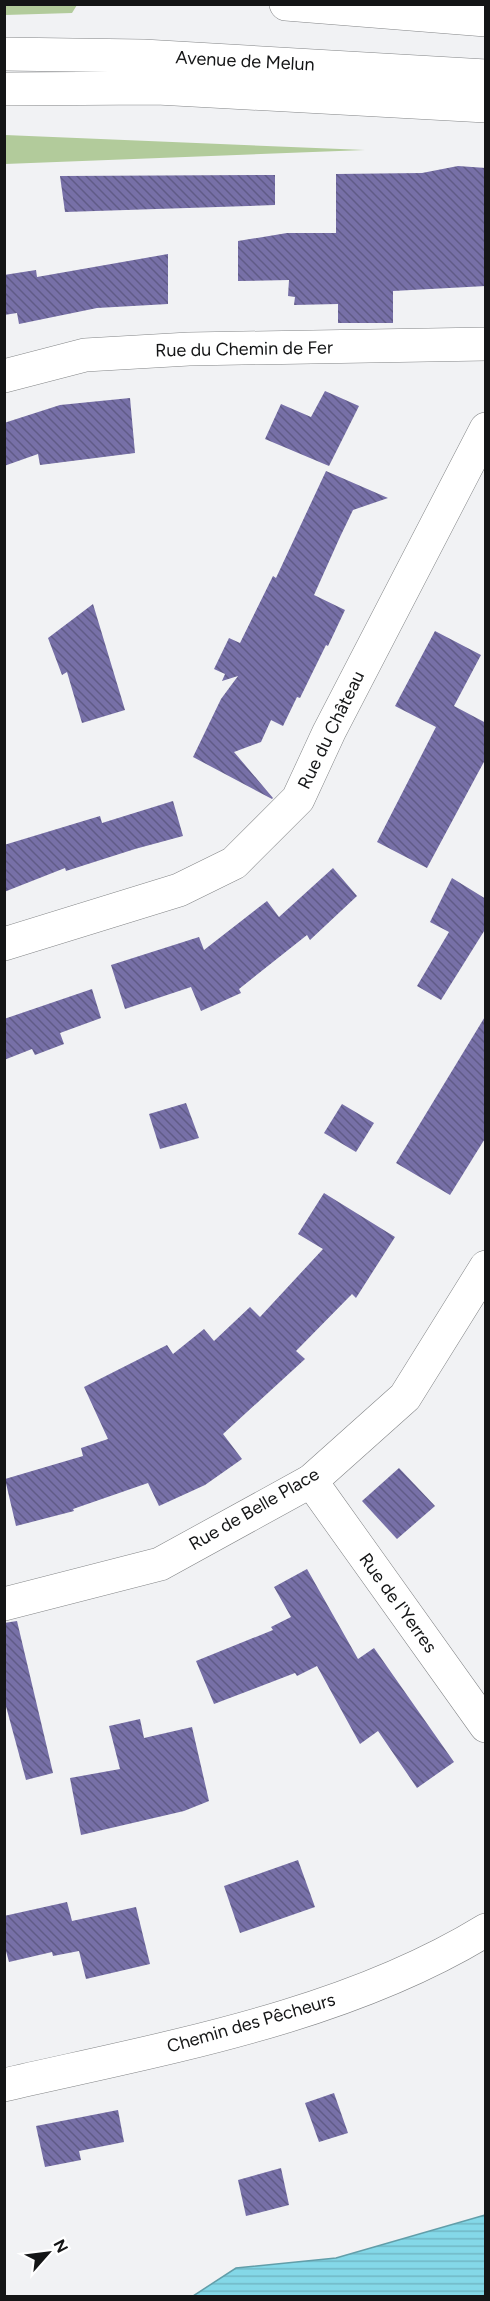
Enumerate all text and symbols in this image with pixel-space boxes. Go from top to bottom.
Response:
street label: Avenue de Melun [175,46,315,76]
street label: Rue du Chemin de Fer [155,336,333,362]
street label: Rue du Château [293,667,369,793]
street label: Rue de Belle Place [185,1463,323,1555]
street label: Rue de l'Yerres [354,1549,442,1657]
street label: Chemin des Pêcheurs [164,1988,338,2058]
north arrow [18,2223,78,2283]
text: N [50,2236,72,2256]

